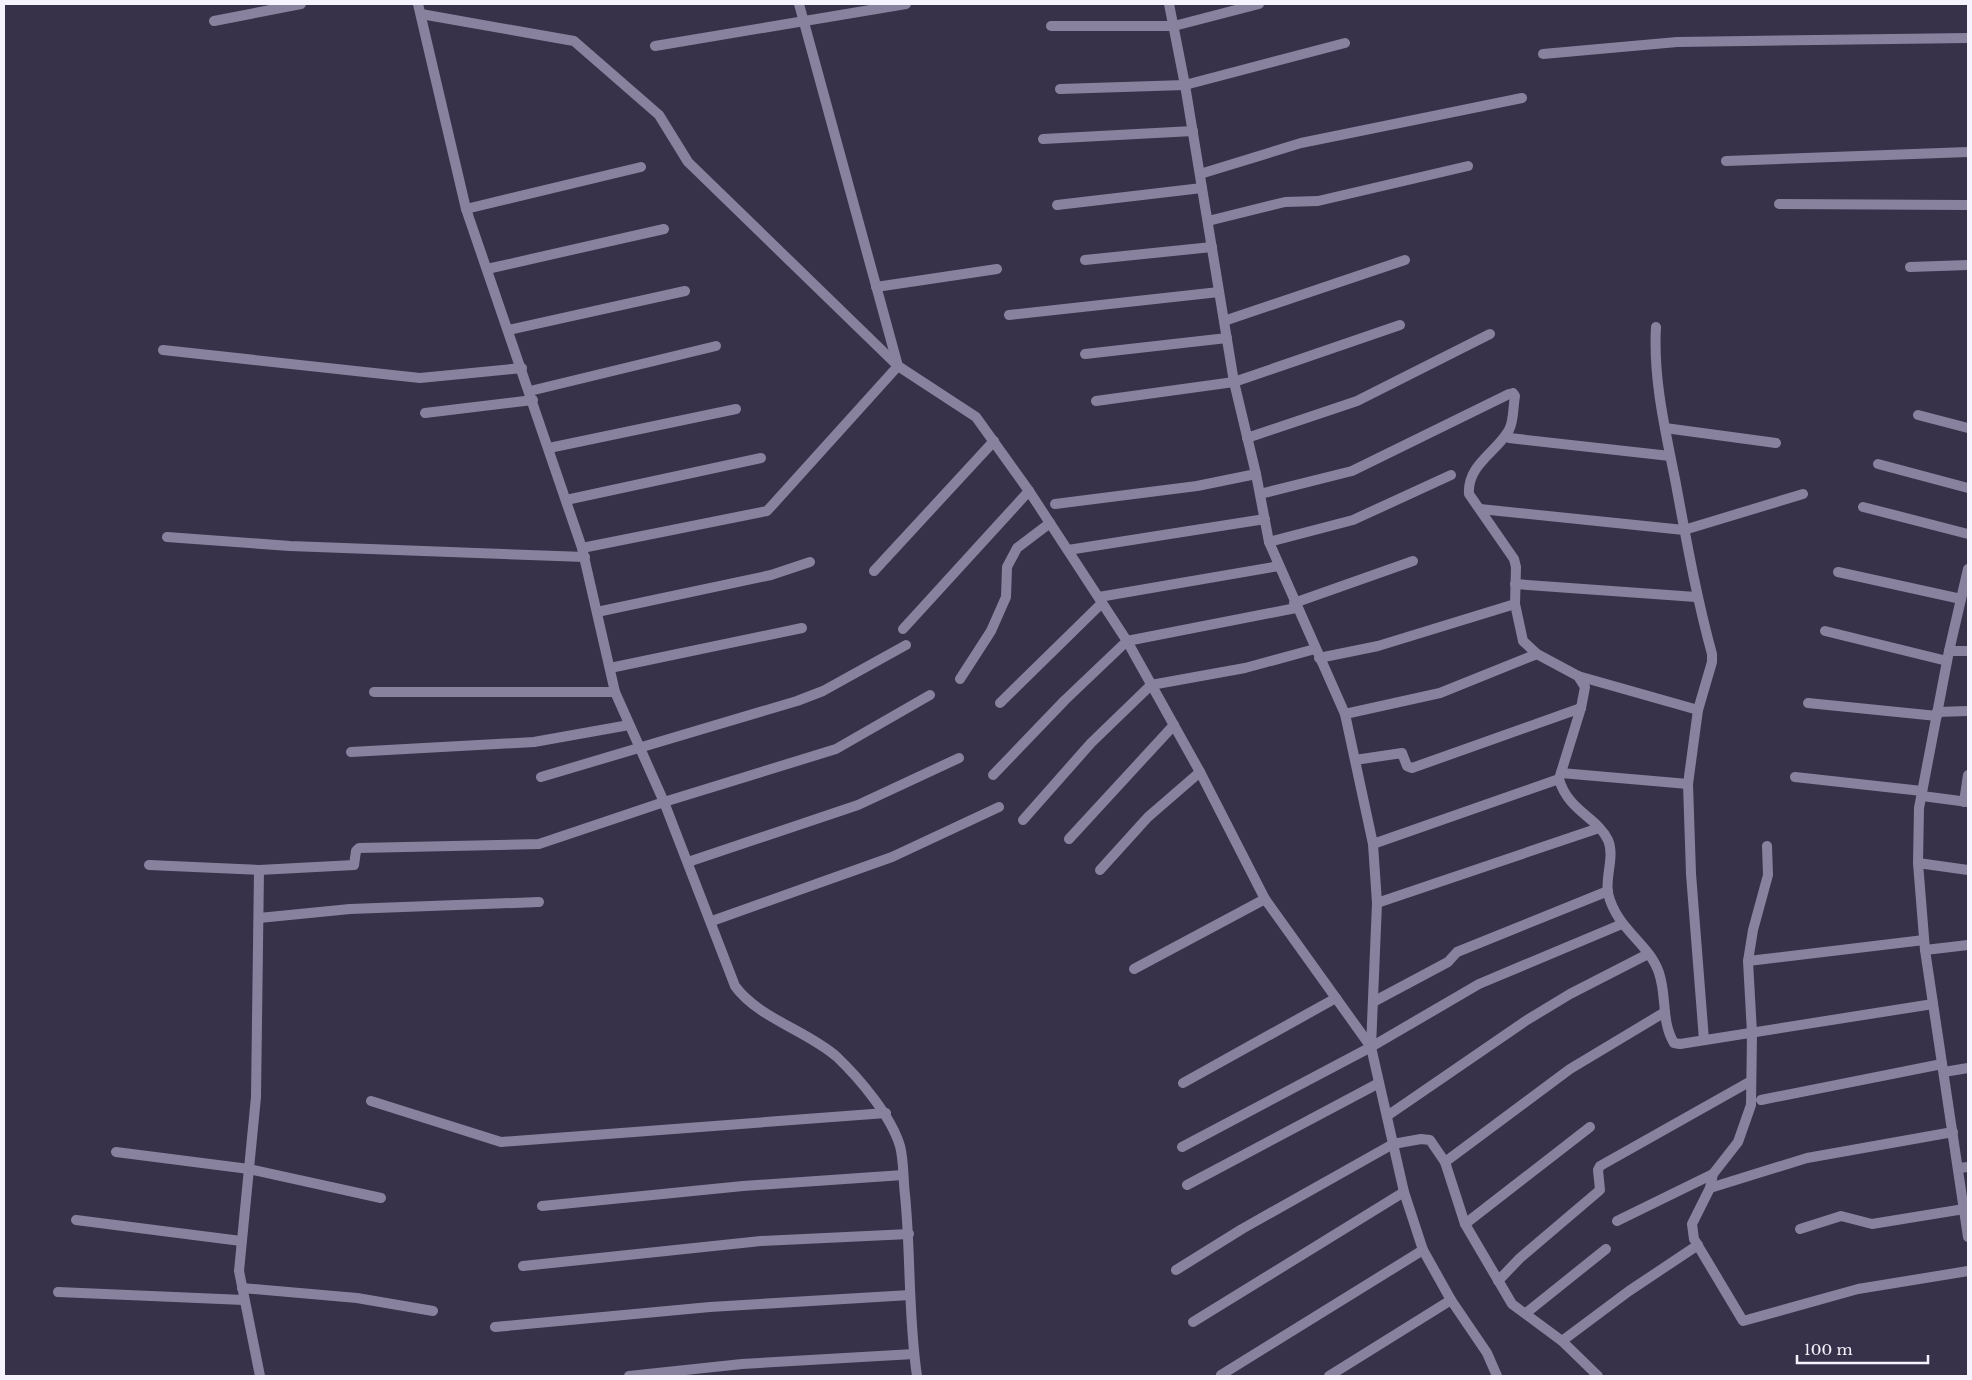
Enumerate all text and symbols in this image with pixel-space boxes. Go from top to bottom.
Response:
scale bar [1797,1332,1928,1364]
text: 100 m [1804,1340,1853,1359]

